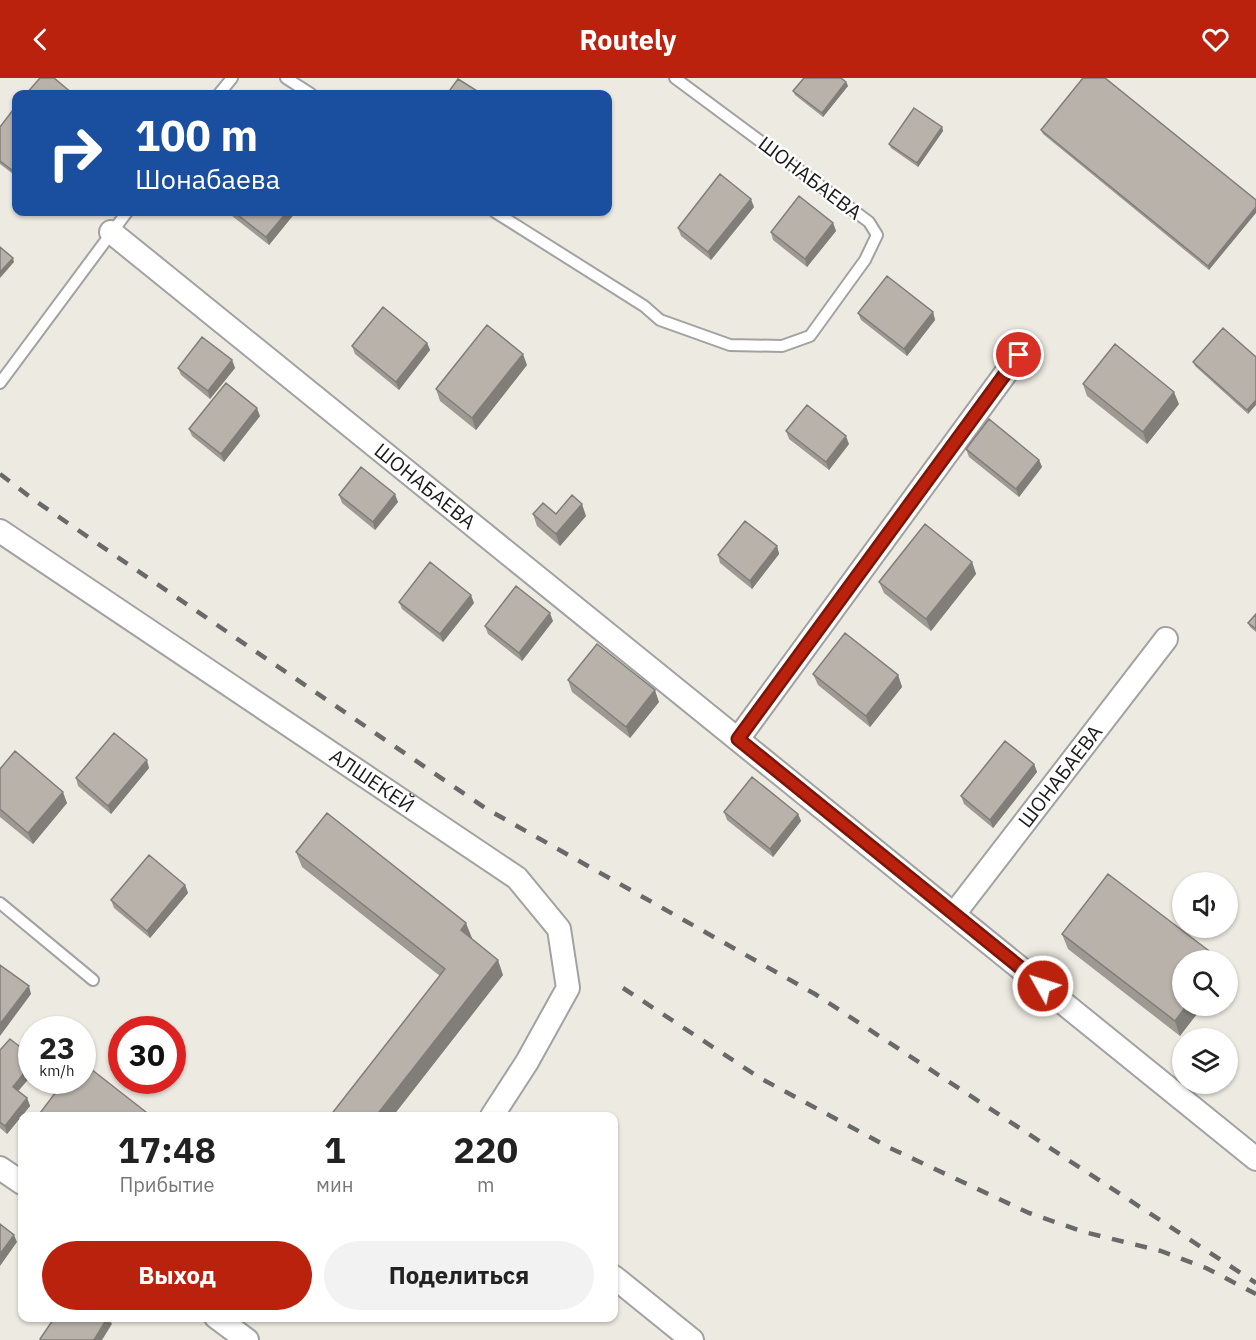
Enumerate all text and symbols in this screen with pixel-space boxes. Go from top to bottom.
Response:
text: Routely [580,22,676,57]
icon: back [24,23,57,56]
icon: heart [1199,23,1232,56]
text: 100 m [135,108,258,163]
icon: right [36,114,114,192]
street label: ШОНАБАЕВА [753,130,868,225]
text: Шонабаева [135,161,280,196]
pin [993,329,1044,380]
icon: arrive [1002,338,1035,371]
street label: ШОНАБАЕВА [369,437,482,535]
street label: ШОНАБАЕВА [1012,719,1108,833]
street label: АЛШЕКЕЙ [325,742,420,818]
map controls [1172,872,1238,1094]
button: sound [1172,872,1238,938]
button: search [1172,950,1238,1016]
position arrow [1011,954,1075,1018]
speed limit sign: 30 [108,1016,186,1094]
text: 23 [39,1028,75,1067]
button: layers [1172,1028,1238,1094]
text: km/h [39,1061,75,1080]
text: 17:48 [118,1126,216,1173]
text: 1 [324,1126,346,1173]
text: 220 [453,1126,518,1173]
text: Прибытие [119,1171,215,1198]
text: мин [316,1171,353,1198]
text: m [477,1171,494,1198]
button: Выход [42,1241,312,1310]
button: Поделиться [324,1241,594,1310]

